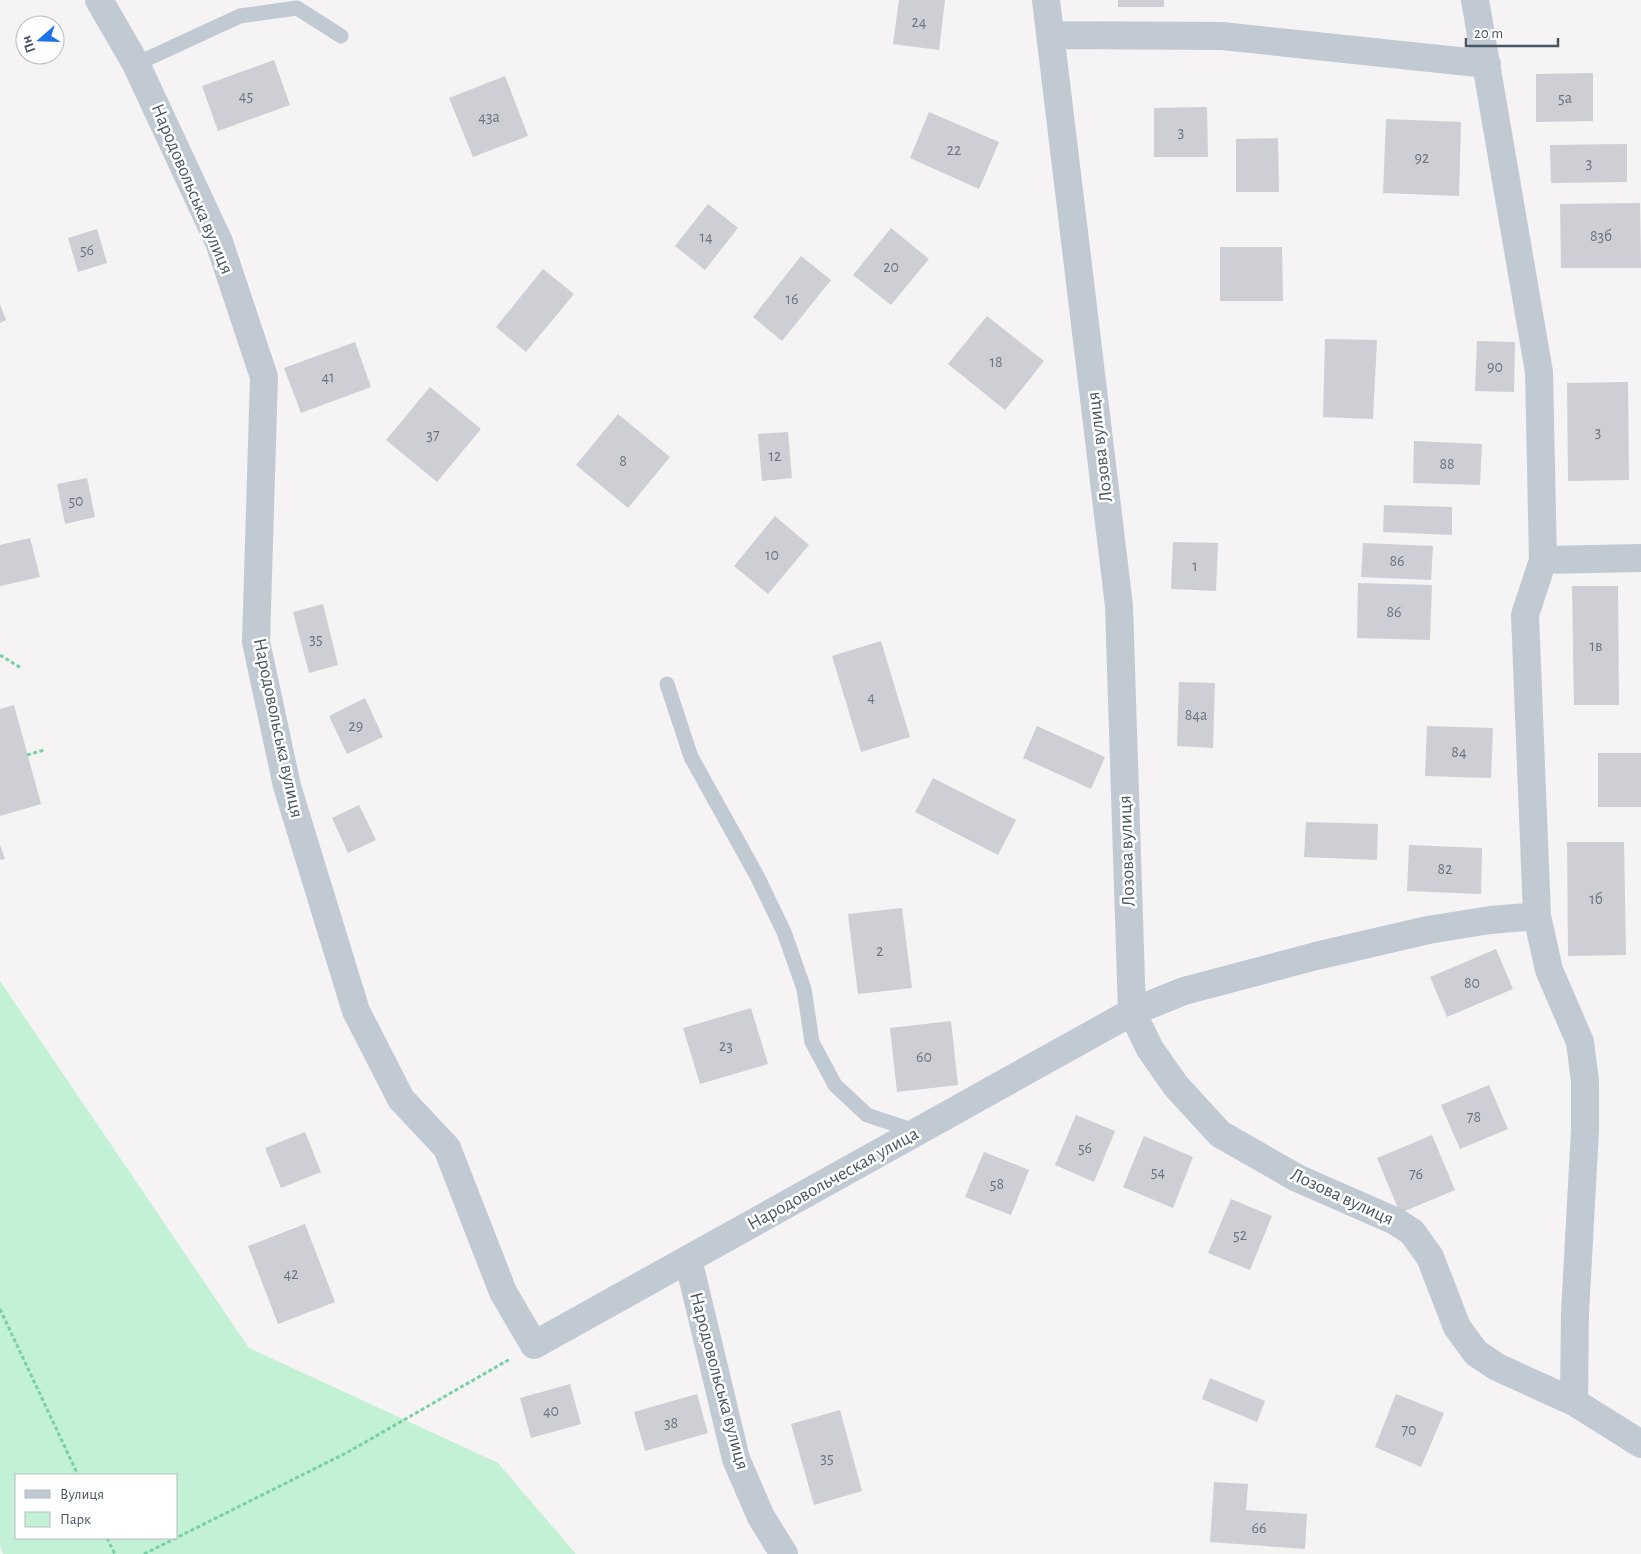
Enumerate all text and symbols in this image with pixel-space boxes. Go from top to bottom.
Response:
house number: 24 [912,14,927,30]
north arrow [15,15,65,65]
scale bar [1466,15,1558,47]
text: 20 m [1474,26,1503,41]
text: Пн [19,34,38,55]
house number: 45 [239,88,253,104]
house number: 5а [1558,90,1572,106]
street label: Народовольська вулиця [147,101,237,277]
house number: 43а [478,109,500,125]
house number: 3 [1178,124,1184,140]
house number: 22 [947,142,961,158]
house number: 92 [1415,150,1429,166]
house number: 3 [1586,155,1592,171]
house number: 83б [1590,228,1612,244]
house number: 14 [699,229,713,245]
house number: 56 [80,242,94,258]
house number: 20 [883,259,899,275]
house number: 16 [785,291,799,307]
house number: 18 [989,354,1003,370]
house number: 90 [1487,359,1503,375]
house number: 41 [321,369,335,385]
street label: Лозова вулиця [1084,391,1116,503]
house number: 3 [1595,424,1601,440]
house number: 37 [426,427,440,443]
house number: 12 [769,448,781,464]
house number: 8 [619,453,627,469]
house number: 88 [1439,456,1455,472]
house number: 50 [68,493,84,509]
house number: 10 [765,547,779,563]
house number: 86 [1389,553,1405,569]
house number: 1 [1192,558,1198,574]
house number: 86 [1386,604,1402,620]
house number: 35 [309,631,323,647]
street label: Народовольська вулиця [250,636,306,820]
house number: 1в [1590,638,1602,654]
house number: 4 [867,689,875,705]
house number: 84а [1185,707,1207,723]
house number: 29 [349,718,363,734]
house number: 84 [1451,744,1467,760]
street label: Лозова вулиця [1116,795,1138,907]
house number: 82 [1438,861,1452,877]
house number: 1б [1589,891,1603,907]
house number: 2 [876,943,884,959]
house number: 80 [1464,975,1480,991]
house number: 23 [719,1038,733,1054]
house number: 60 [916,1049,932,1065]
house number: 78 [1467,1109,1481,1125]
street label: Народовольческая улица [744,1124,922,1234]
house number: 56 [1078,1140,1092,1156]
house number: 54 [1151,1164,1165,1180]
street label: Лозова вулиця [1288,1165,1396,1229]
house number: 76 [1409,1166,1423,1182]
house number: 58 [990,1176,1004,1192]
house number: 52 [1233,1227,1247,1243]
house number: 42 [284,1266,298,1282]
street label: Народовольська вулиця [686,1290,752,1472]
house number: 40 [543,1403,559,1419]
house number: 38 [664,1415,678,1431]
house number: 70 [1401,1422,1417,1438]
house number: 35 [820,1450,834,1466]
legend [15,1474,178,1539]
text: Вулиця [60,1487,104,1502]
text: Парк [60,1512,91,1527]
house number: 66 [1251,1520,1267,1536]

